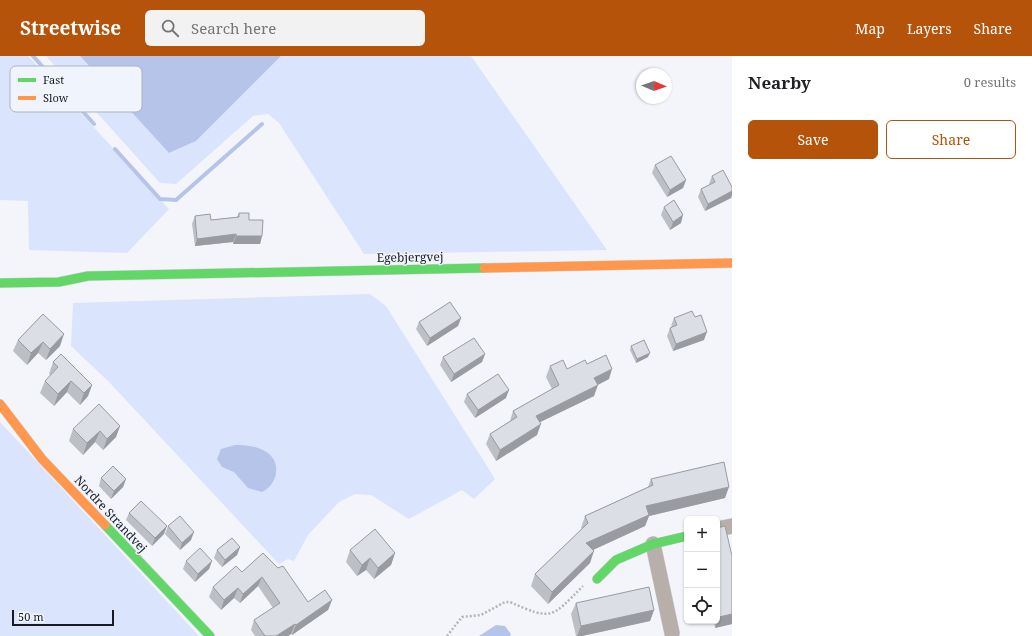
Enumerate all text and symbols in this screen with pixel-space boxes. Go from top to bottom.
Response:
search box [145,10,425,46]
text: Streetwise [20,15,121,41]
icon: search [159,17,181,39]
text: Search here [191,18,276,38]
text: Map [855,19,885,38]
text: Layers [907,19,952,38]
text: Share [974,19,1012,38]
legend [10,66,142,112]
north arrow [636,68,672,104]
text: Nearby [748,71,811,94]
text: Fast [43,72,64,87]
text: 0 results [964,73,1016,91]
text: Slow [43,90,69,105]
button: Save [748,120,878,159]
button: Share [886,120,1016,159]
street label: Egebjergvej [376,248,444,266]
street label: Nordre Strandvej [71,472,151,556]
map controls [684,516,720,624]
button: + [684,516,720,552]
button: − [684,552,720,588]
button: locate [684,588,720,624]
scale bar [12,608,114,627]
text: 50 m [18,609,44,624]

